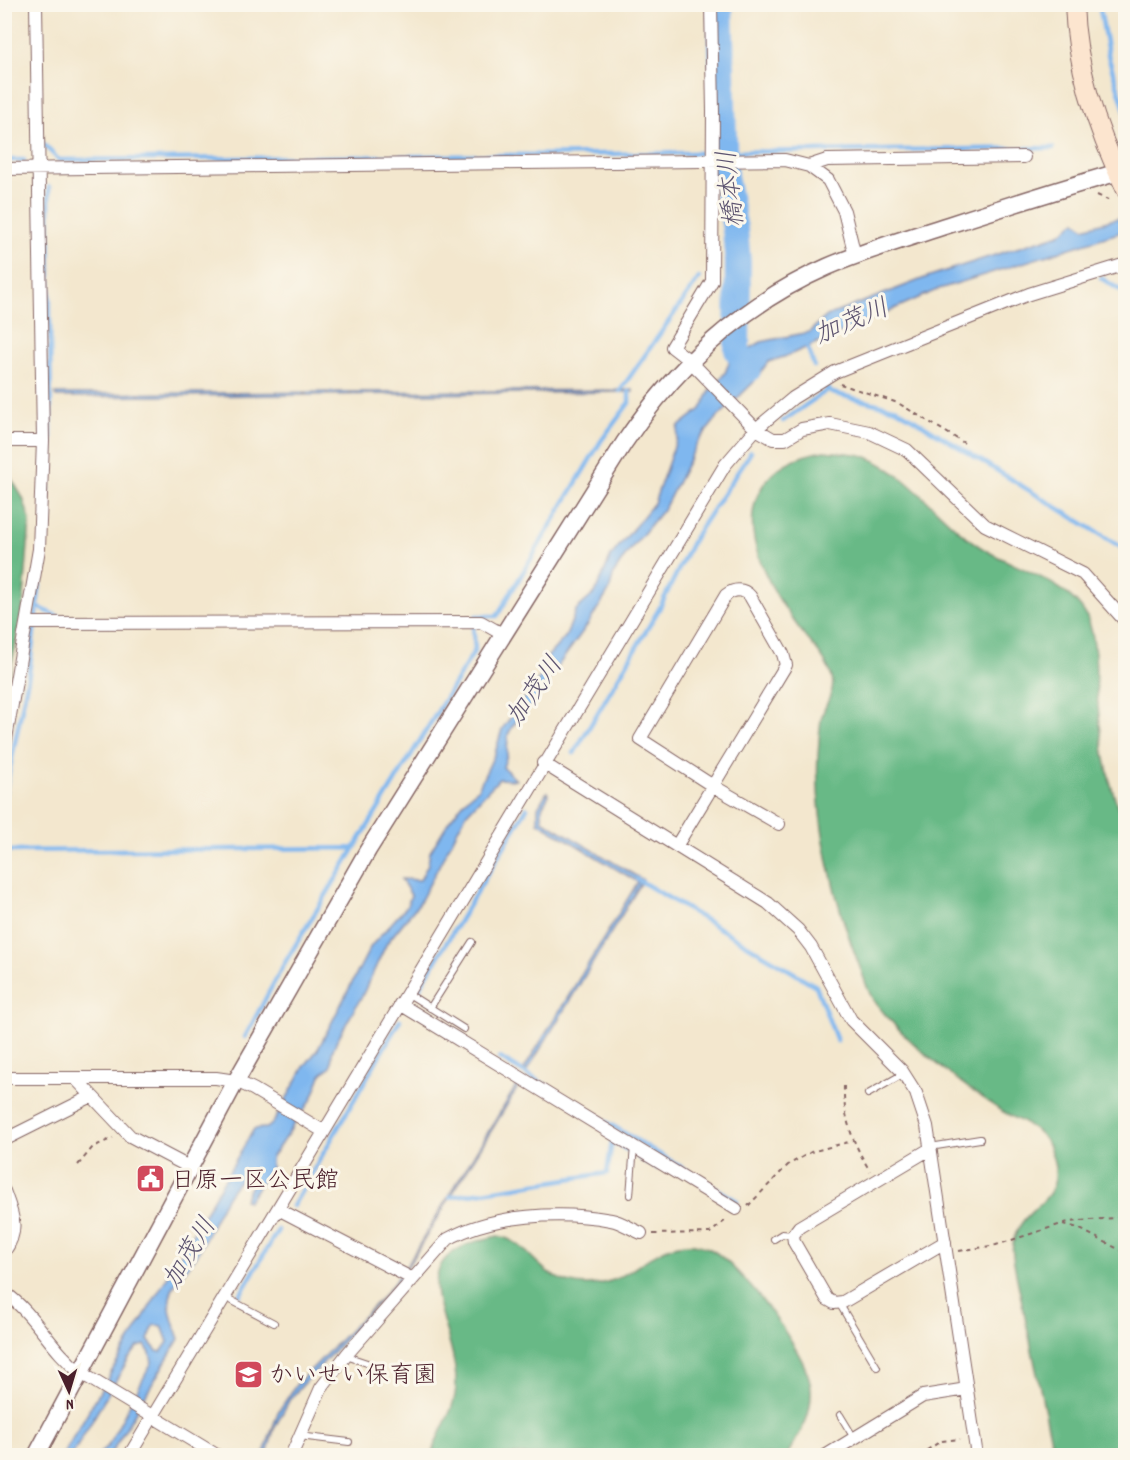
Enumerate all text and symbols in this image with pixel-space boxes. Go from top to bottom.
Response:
water label: 橋本川 [710,148,755,229]
water label: 加茂川 [809,291,896,355]
water label: 加茂川 [498,649,573,735]
public building icon: 日原一区公民館 [134,1163,166,1195]
place label: 日原一区公民館 [171,1165,339,1199]
water label: 加茂川 [155,1211,227,1297]
school or university icon: かいせい保育園 [232,1358,264,1390]
place label: かいせい保育園 [269,1360,437,1394]
north arrow [39,1361,99,1421]
text: N [65,1392,75,1415]

